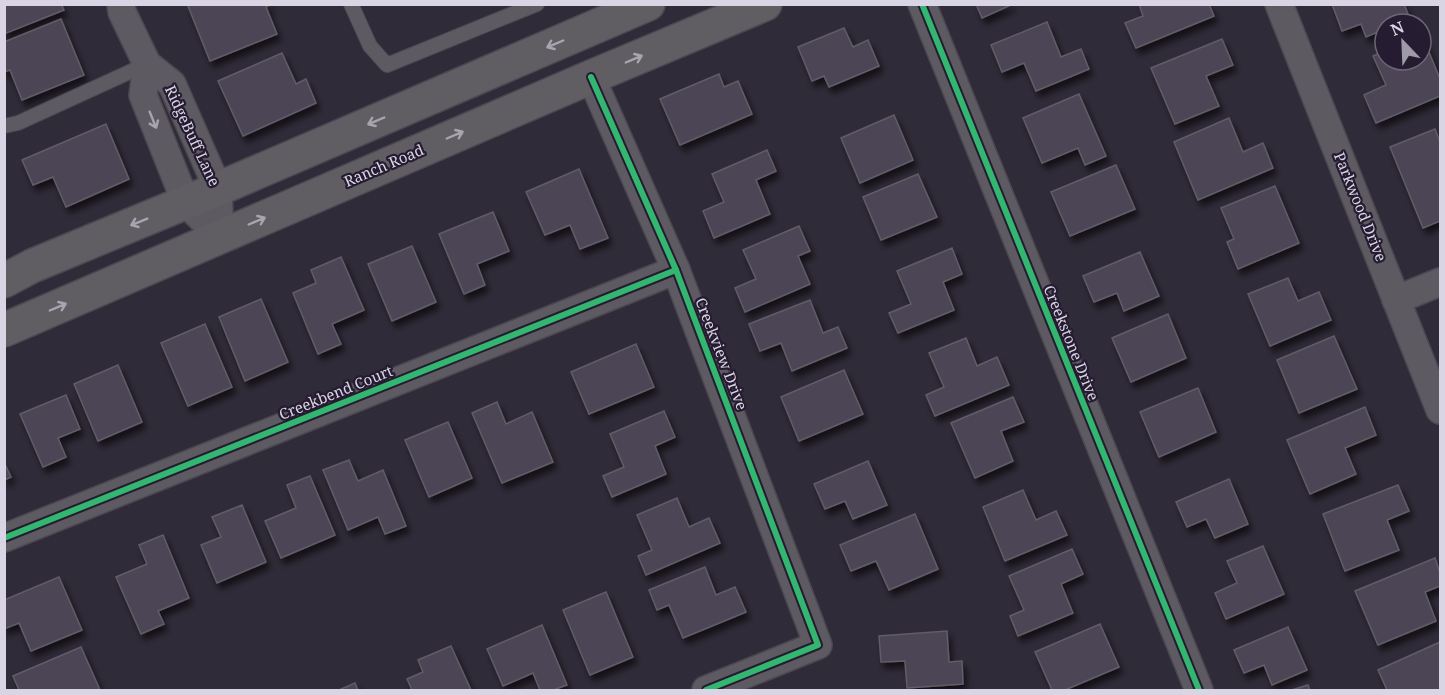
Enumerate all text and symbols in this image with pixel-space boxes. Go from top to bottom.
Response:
north arrow [1373,12,1433,72]
text: N [1387,15,1408,41]
one-way arrow [547,39,565,50]
one-way arrow [624,53,643,64]
street label: RidgeBuff Lane [161,82,225,189]
one-way arrow [148,110,159,129]
one-way arrow [368,116,386,128]
one-way arrow [446,129,464,140]
street label: Ranch Road [341,139,427,191]
street label: Parkwood Drive [1330,149,1392,264]
one-way arrow [247,215,265,226]
one-way arrow [130,217,149,228]
street label: Creekstone Drive [1040,282,1104,403]
street label: Creekview Drive [691,295,753,413]
one-way arrow [49,300,67,312]
street label: Creekbend Court [276,360,395,424]

